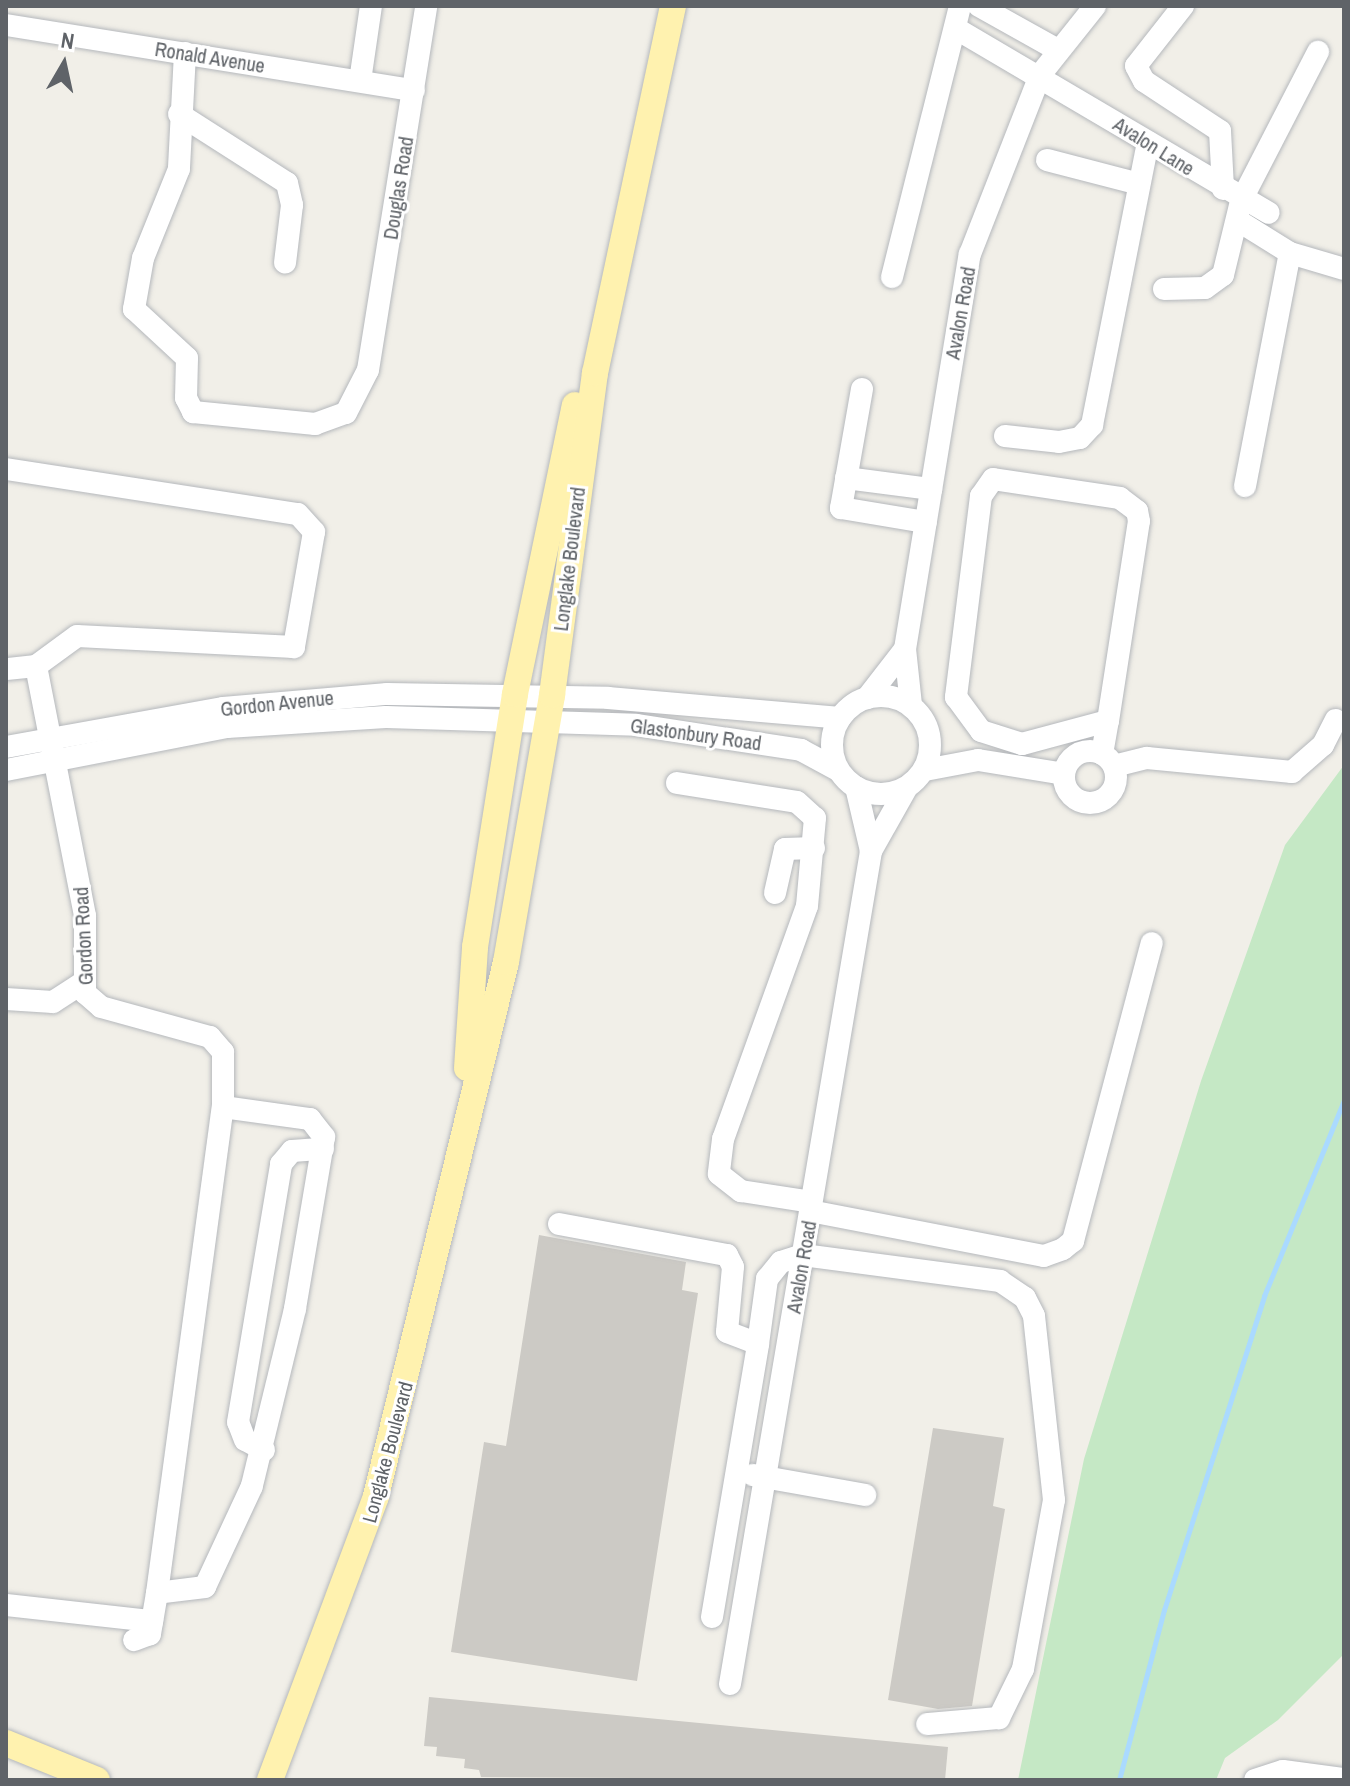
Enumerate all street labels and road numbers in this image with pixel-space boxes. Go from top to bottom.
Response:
street label: Ronald Avenue [153,36,267,78]
street label: Avalon Lane [1109,112,1199,180]
street label: Douglas Road [378,135,418,241]
street label: Avalon Road [940,265,980,361]
street label: Longlake Boulevard [548,486,590,632]
street label: Gordon Avenue [219,685,335,721]
street label: Glastonbury Road [629,713,763,755]
street label: Gordon Road [68,886,98,986]
street label: Avalon Road [781,1219,821,1315]
street label: Longlake Boulevard [357,1379,417,1525]

